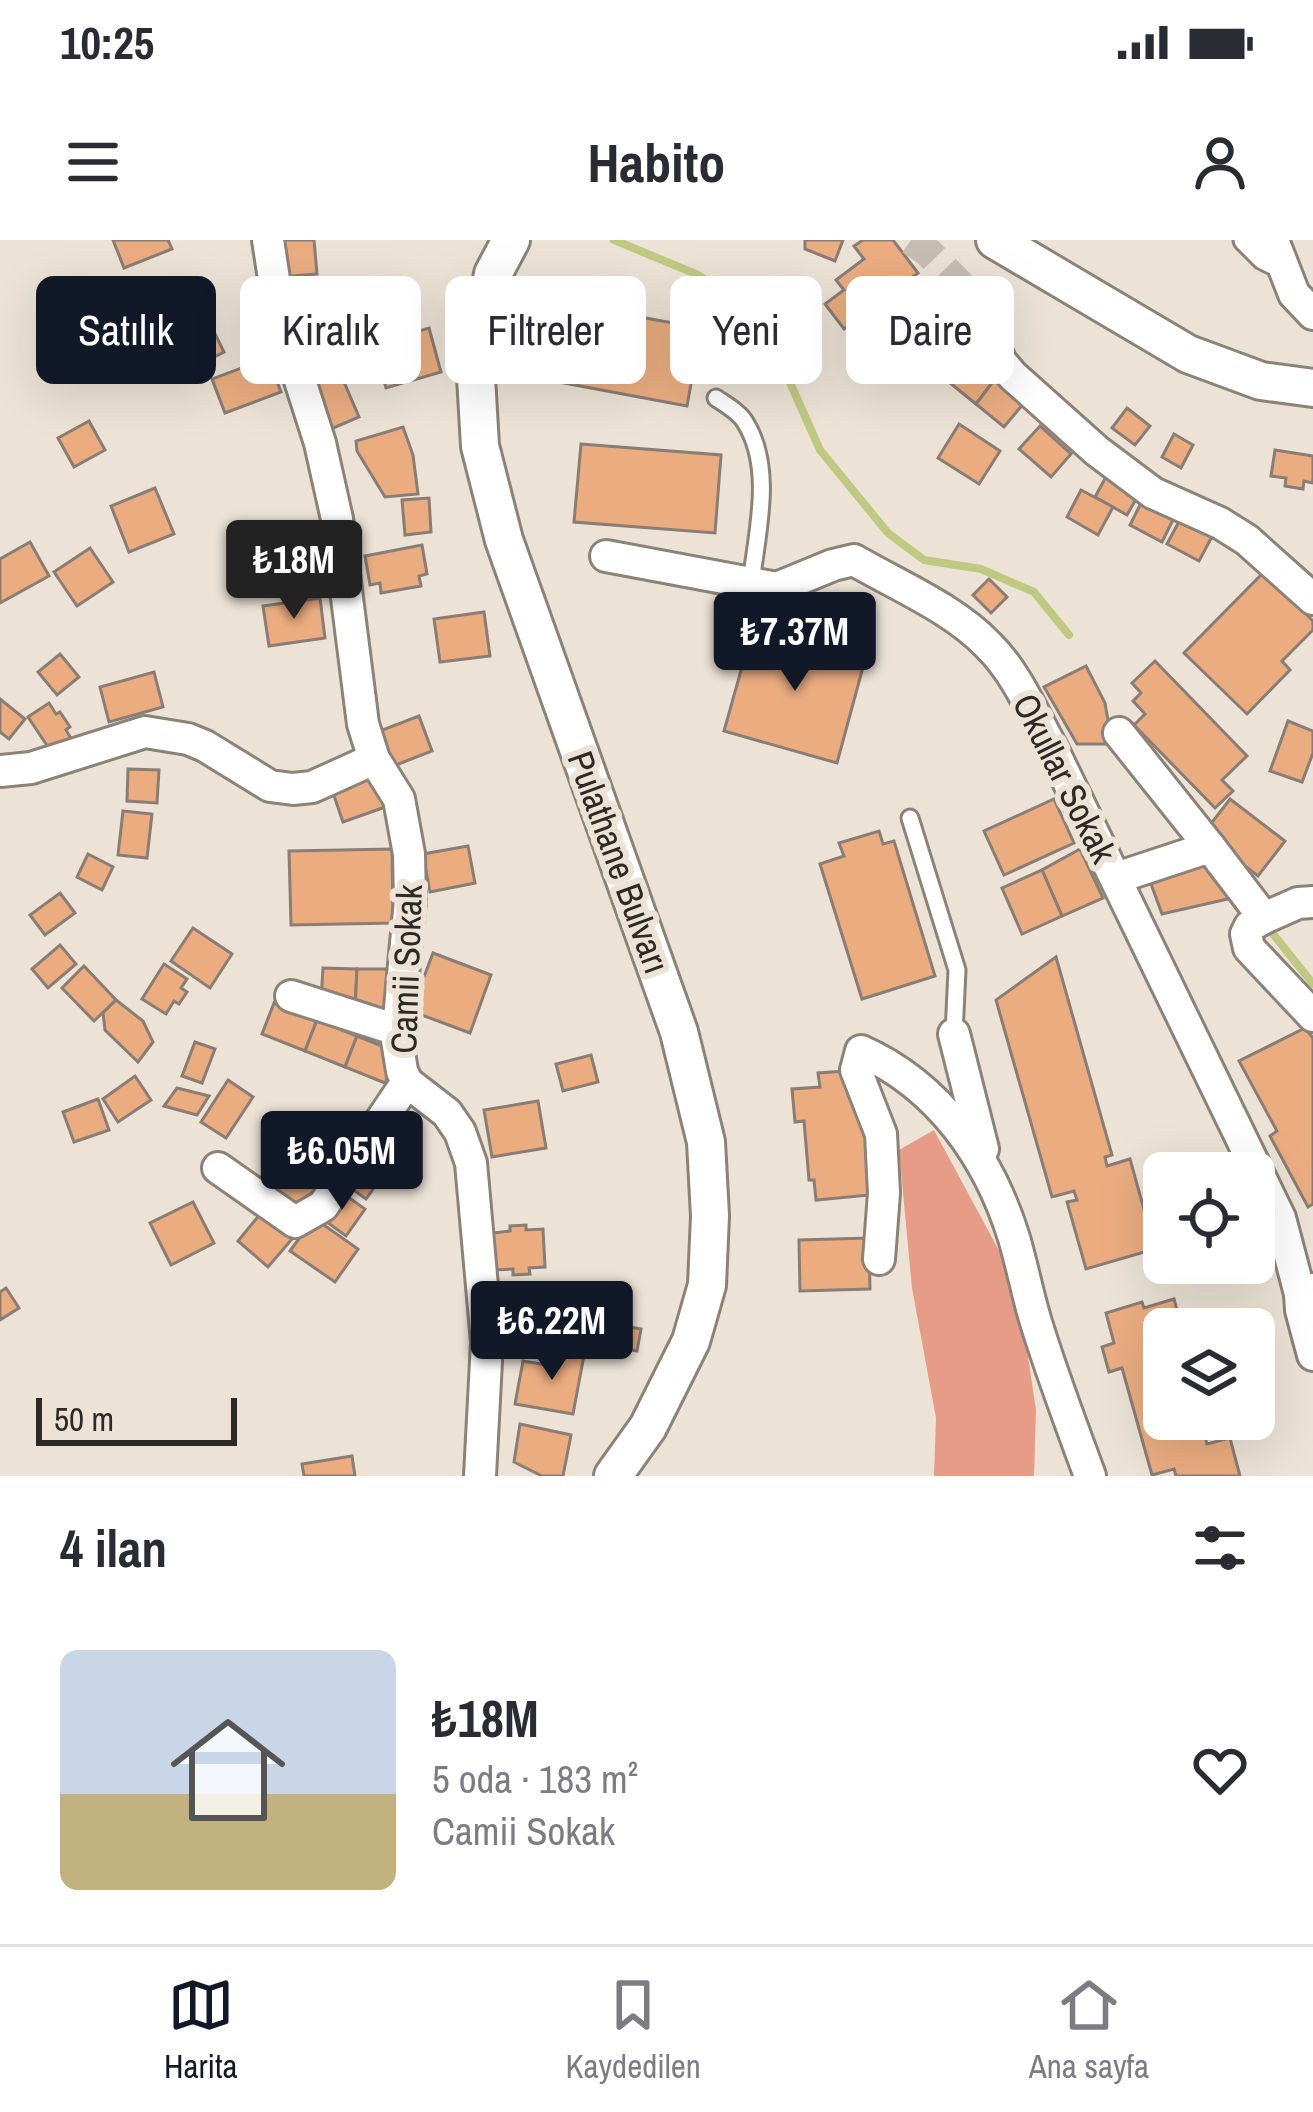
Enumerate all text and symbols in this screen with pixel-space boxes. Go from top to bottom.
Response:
text: 10:25 [60,12,154,73]
text: Habito [588,126,725,199]
icon: menu [60,129,126,195]
icon: person [1187,129,1253,195]
chip: Satılık [36,276,216,384]
chip: Kiralık [240,276,421,384]
chip: Filtreler [445,276,646,384]
chip: Yeni [670,276,822,384]
chip: Daire [846,276,1014,384]
pin: ₺18M [223,520,365,622]
text: ₺18M [253,533,335,585]
pin: ₺7.37M [697,592,893,694]
text: ₺7.37M [741,605,849,657]
street label: Okullar Sokak [1002,685,1128,871]
street label: Pulathane Bulvarı [557,744,681,980]
street label: Camii Sokak [379,883,433,1054]
pin: ₺6.05M [244,1111,440,1213]
text: ₺6.05M [288,1124,396,1176]
map controls [1143,1152,1275,1440]
button: locate [1143,1152,1275,1284]
pin: ₺6.22M [454,1281,650,1383]
text: ₺6.22M [498,1294,606,1346]
button: layers [1143,1308,1275,1440]
scale bar [36,1392,237,1445]
text: 50 m [54,1397,114,1441]
text: 4 ilan [60,1514,167,1583]
icon: filters [1187,1515,1253,1581]
text: ₺18M [432,1684,539,1753]
icon: home [156,1698,300,1842]
icon: heart [1187,1737,1253,1803]
text: 5 oda · 183 m² [432,1753,638,1805]
text: Camii Sokak [432,1805,615,1857]
tab: Harita [164,1972,238,2088]
tab: Kaydedilen [565,1972,701,2088]
tab: Ana sayfa [1029,1972,1149,2088]

